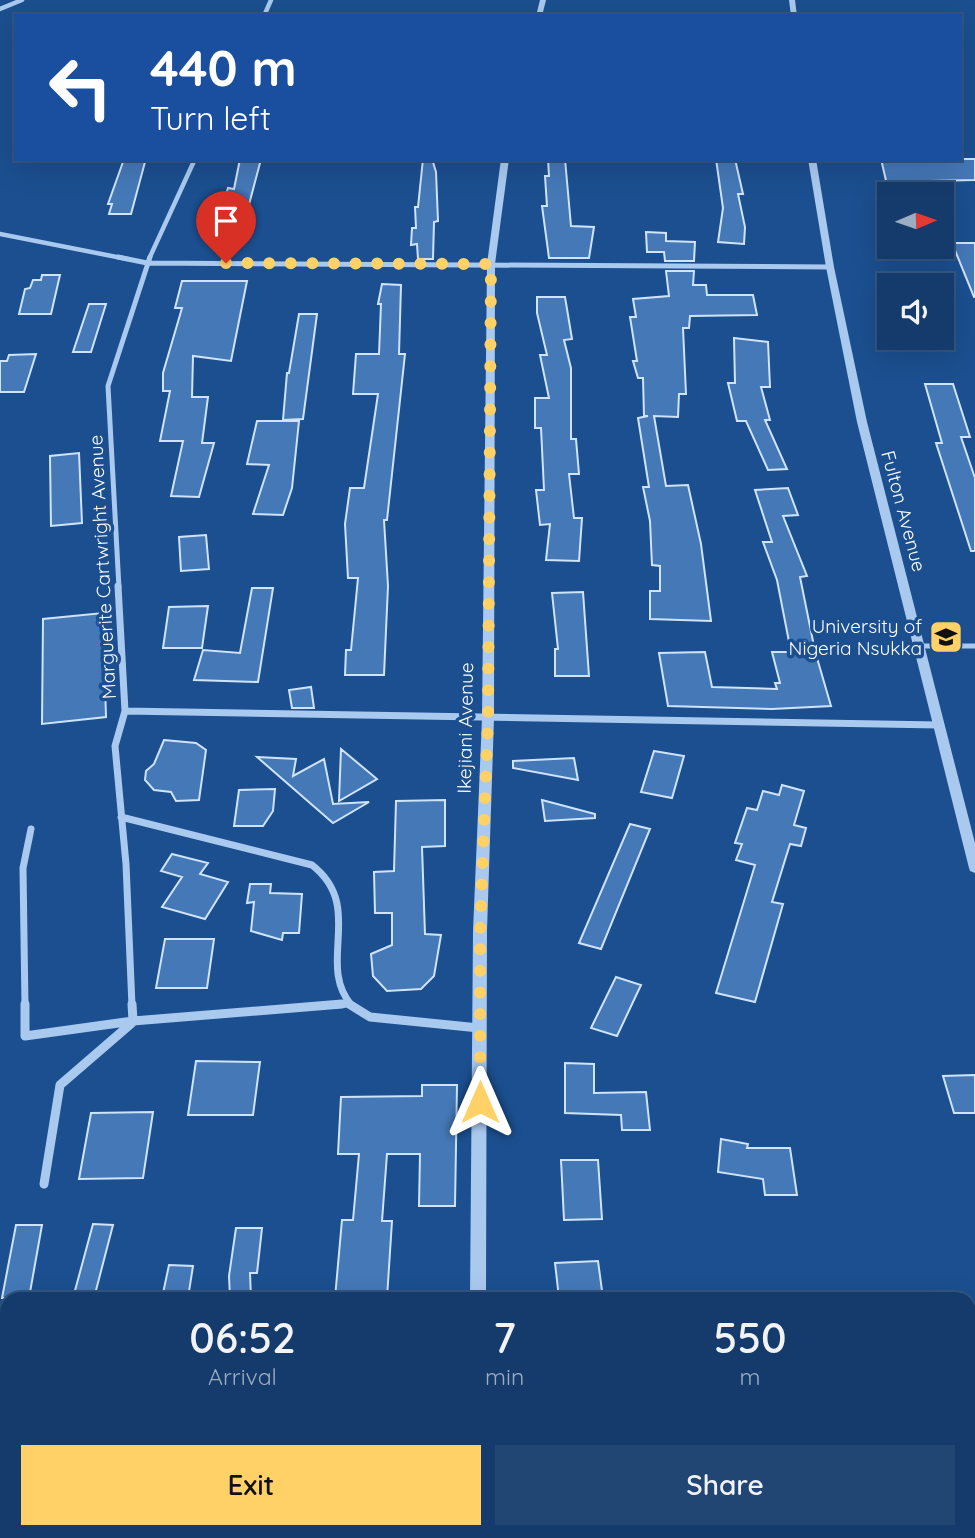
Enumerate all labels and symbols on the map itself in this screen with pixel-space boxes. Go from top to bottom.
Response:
north arrow [877,182,954,259]
pin [196,191,256,263]
street label: Marguerite Cartwright Avenue [83,434,121,700]
street label: Fulton Avenue [876,448,932,574]
place label: University of Nigeria Nsukka [789,614,922,660]
school or university icon: University of Nigeria Nsukka [927,618,965,656]
street label: Ikejiani Avenue [452,662,478,794]
position arrow [443,1065,517,1139]

